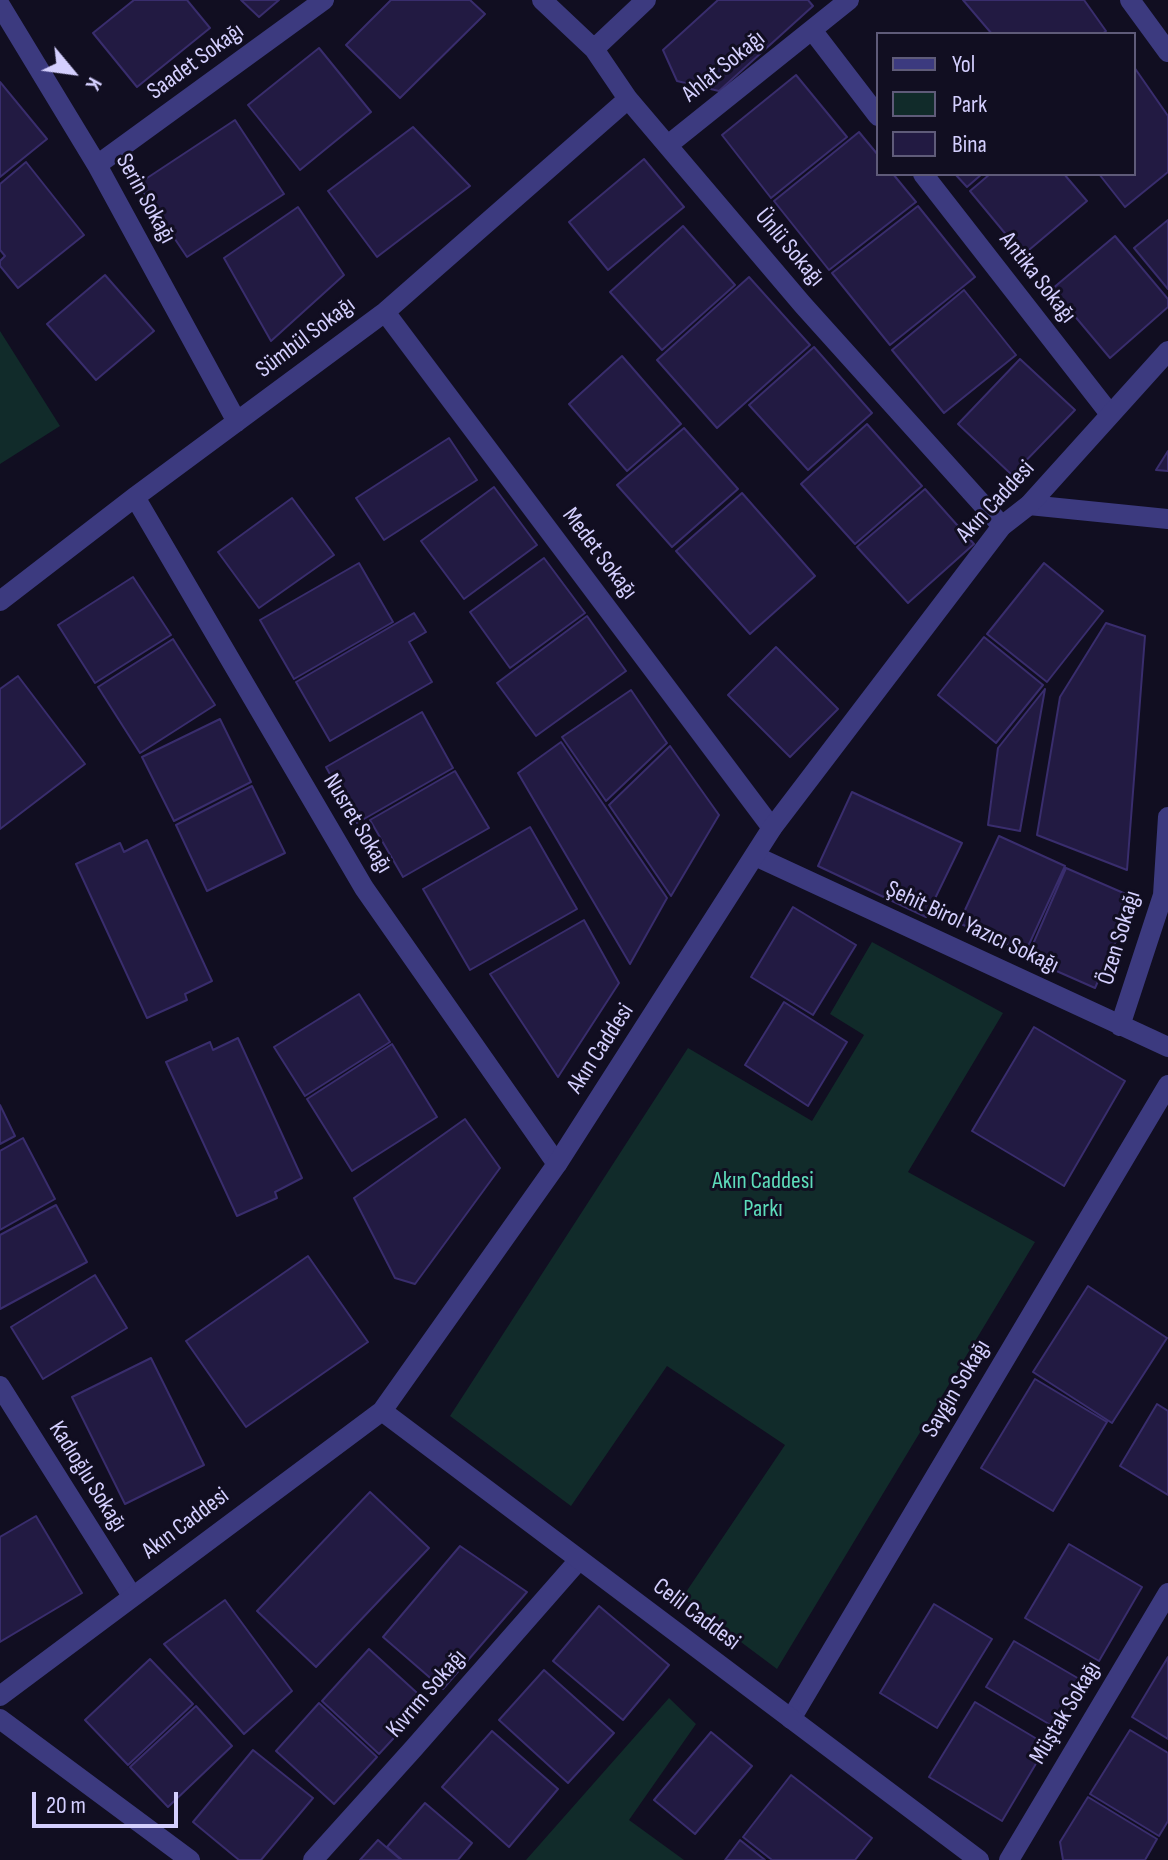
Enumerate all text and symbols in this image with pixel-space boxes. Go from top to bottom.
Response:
street label: Saadet Sokağı [142,17,250,107]
street label: Ahlat Sokağı [677,25,771,109]
north arrow [32,32,112,112]
legend [876,32,1136,176]
text: Yol [952,50,975,79]
text: K [79,73,108,95]
text: Park [952,90,987,119]
text: Bina [952,130,987,159]
street label: Serin Sokağı [109,149,181,249]
street label: Ünlü Sokağı [748,203,830,293]
street label: Antika Sokağı [992,227,1082,329]
street label: Sümbül Sokağı [251,291,361,385]
street label: Akın Caddesi [951,455,1041,549]
street label: Medet Sokağı [555,502,643,606]
street label: Nusret Sokağı [316,769,398,879]
street label: Şehit Birol Yazıcı Sokağı [881,875,1063,981]
street label: Özen Sokağı [1092,888,1148,988]
street label: Akın Caddesi [561,999,641,1099]
park label: Akın Caddesi Parkı [712,1168,814,1224]
street label: Saygın Sokağı [917,1335,997,1443]
street label: Kadıoğlu Sokağı [42,1416,132,1538]
street label: Akın Caddesi [137,1482,235,1566]
street label: Celil Caddesi [647,1573,745,1657]
street label: Kıvrım Sokağı [381,1644,473,1744]
street label: Müştak Sokağı [1024,1656,1108,1770]
scale bar [36,1776,182,1826]
text: 20 m [46,1791,86,1820]

